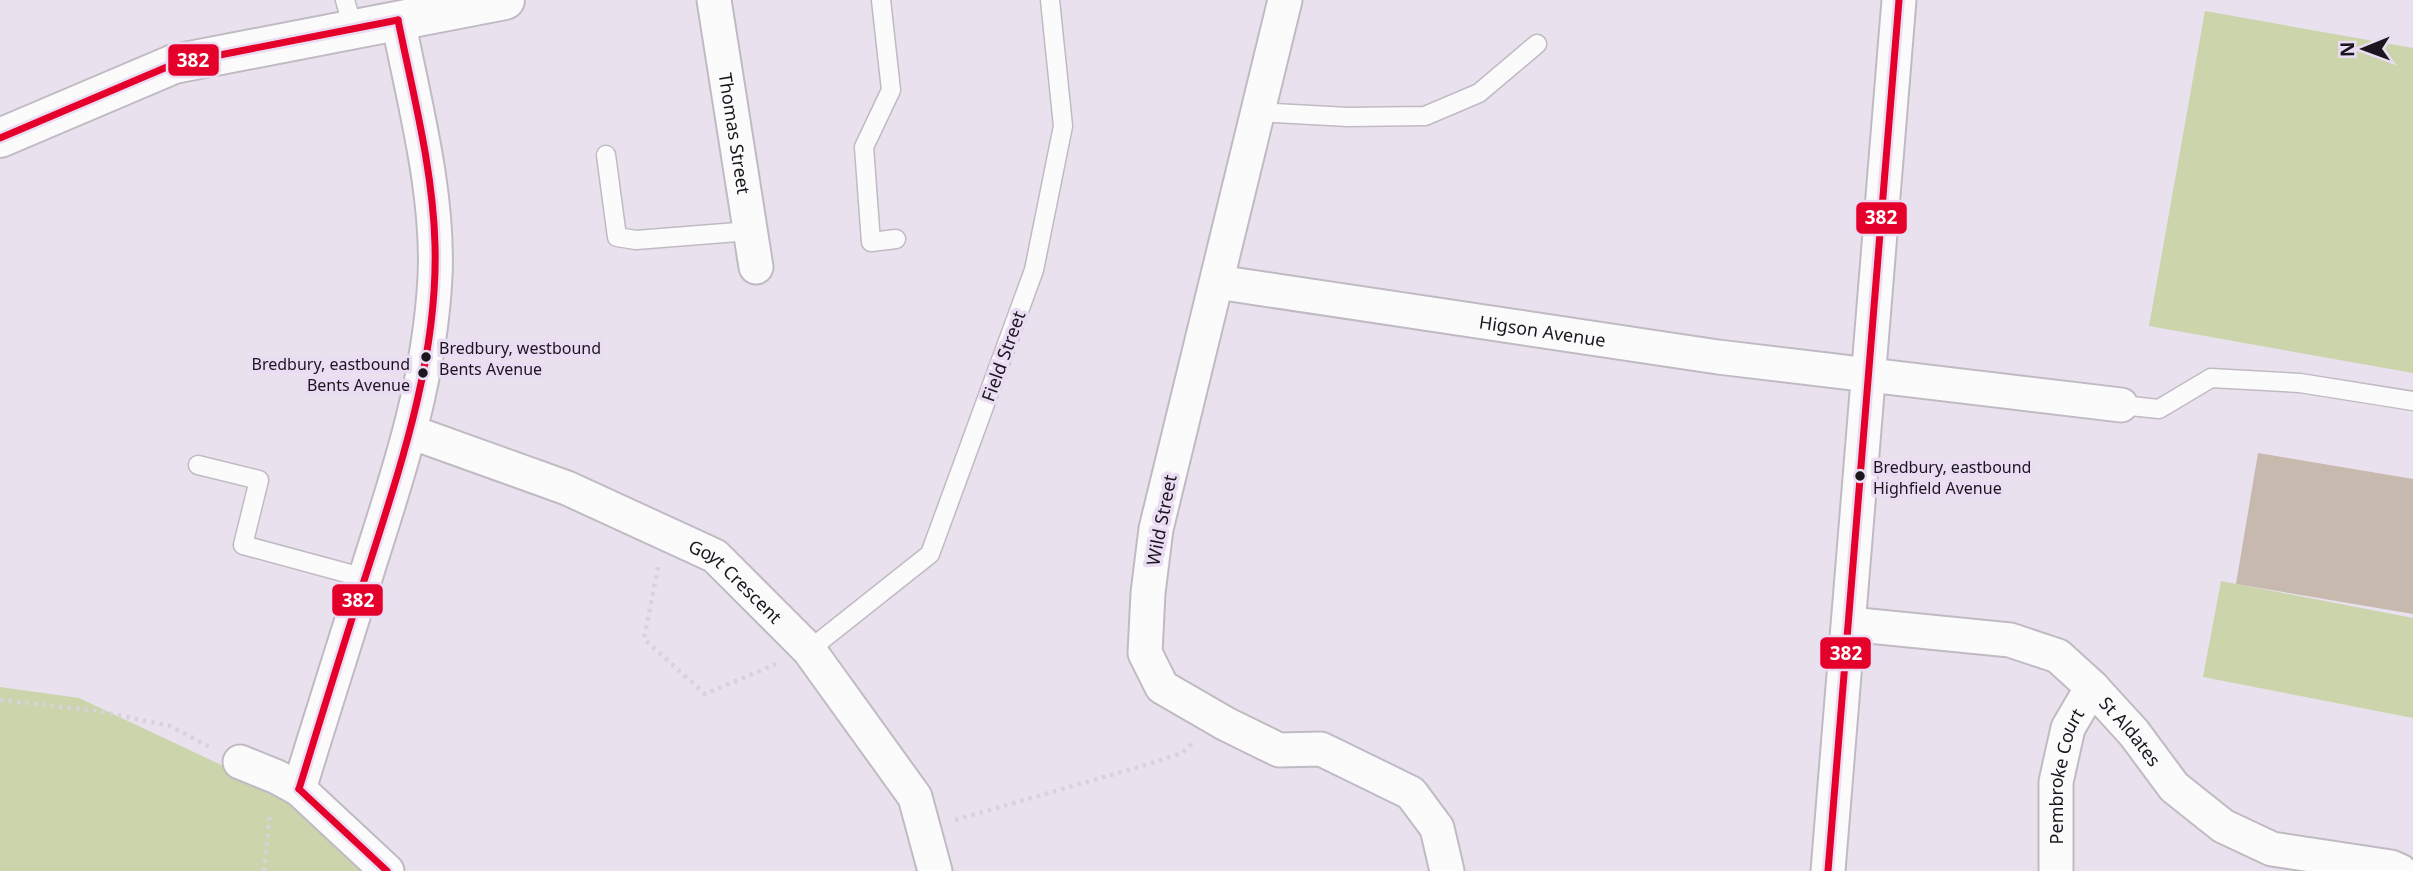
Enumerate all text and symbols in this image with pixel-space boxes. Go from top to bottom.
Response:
north arrow [2329,14,2399,84]
text: N [2334,41,2360,57]
line badge: 382 [167,43,220,77]
text: 382 [177,47,209,73]
street label: Thomas Street [714,71,756,196]
line badge: 382 [1855,201,1908,235]
text: 382 [1865,204,1897,230]
street label: Field Street [976,307,1031,405]
street label: Higson Avenue [1477,309,1607,352]
place label: Bredbury, westbound Bents Avenue [439,337,601,380]
marker: Bredbury, westbound Bents Avenue [419,350,433,364]
place label: Bredbury, eastbound Bents Avenue [252,353,410,396]
marker: Bredbury, eastbound Bents Avenue [416,366,430,380]
place label: Bredbury, eastbound Highfield Avenue [1873,456,2031,499]
marker: Bredbury, eastbound Highfield Avenue [1853,469,1867,483]
street label: Wild Street [1140,472,1182,567]
street label: Goyt Crescent [685,534,788,629]
line badge: 382 [331,583,384,617]
text: 382 [342,587,374,613]
line badge: 382 [1819,636,1872,670]
text: 382 [1830,640,1862,666]
street label: St Aldates [2094,691,2166,771]
street label: Pembroke Court [2044,703,2089,844]

